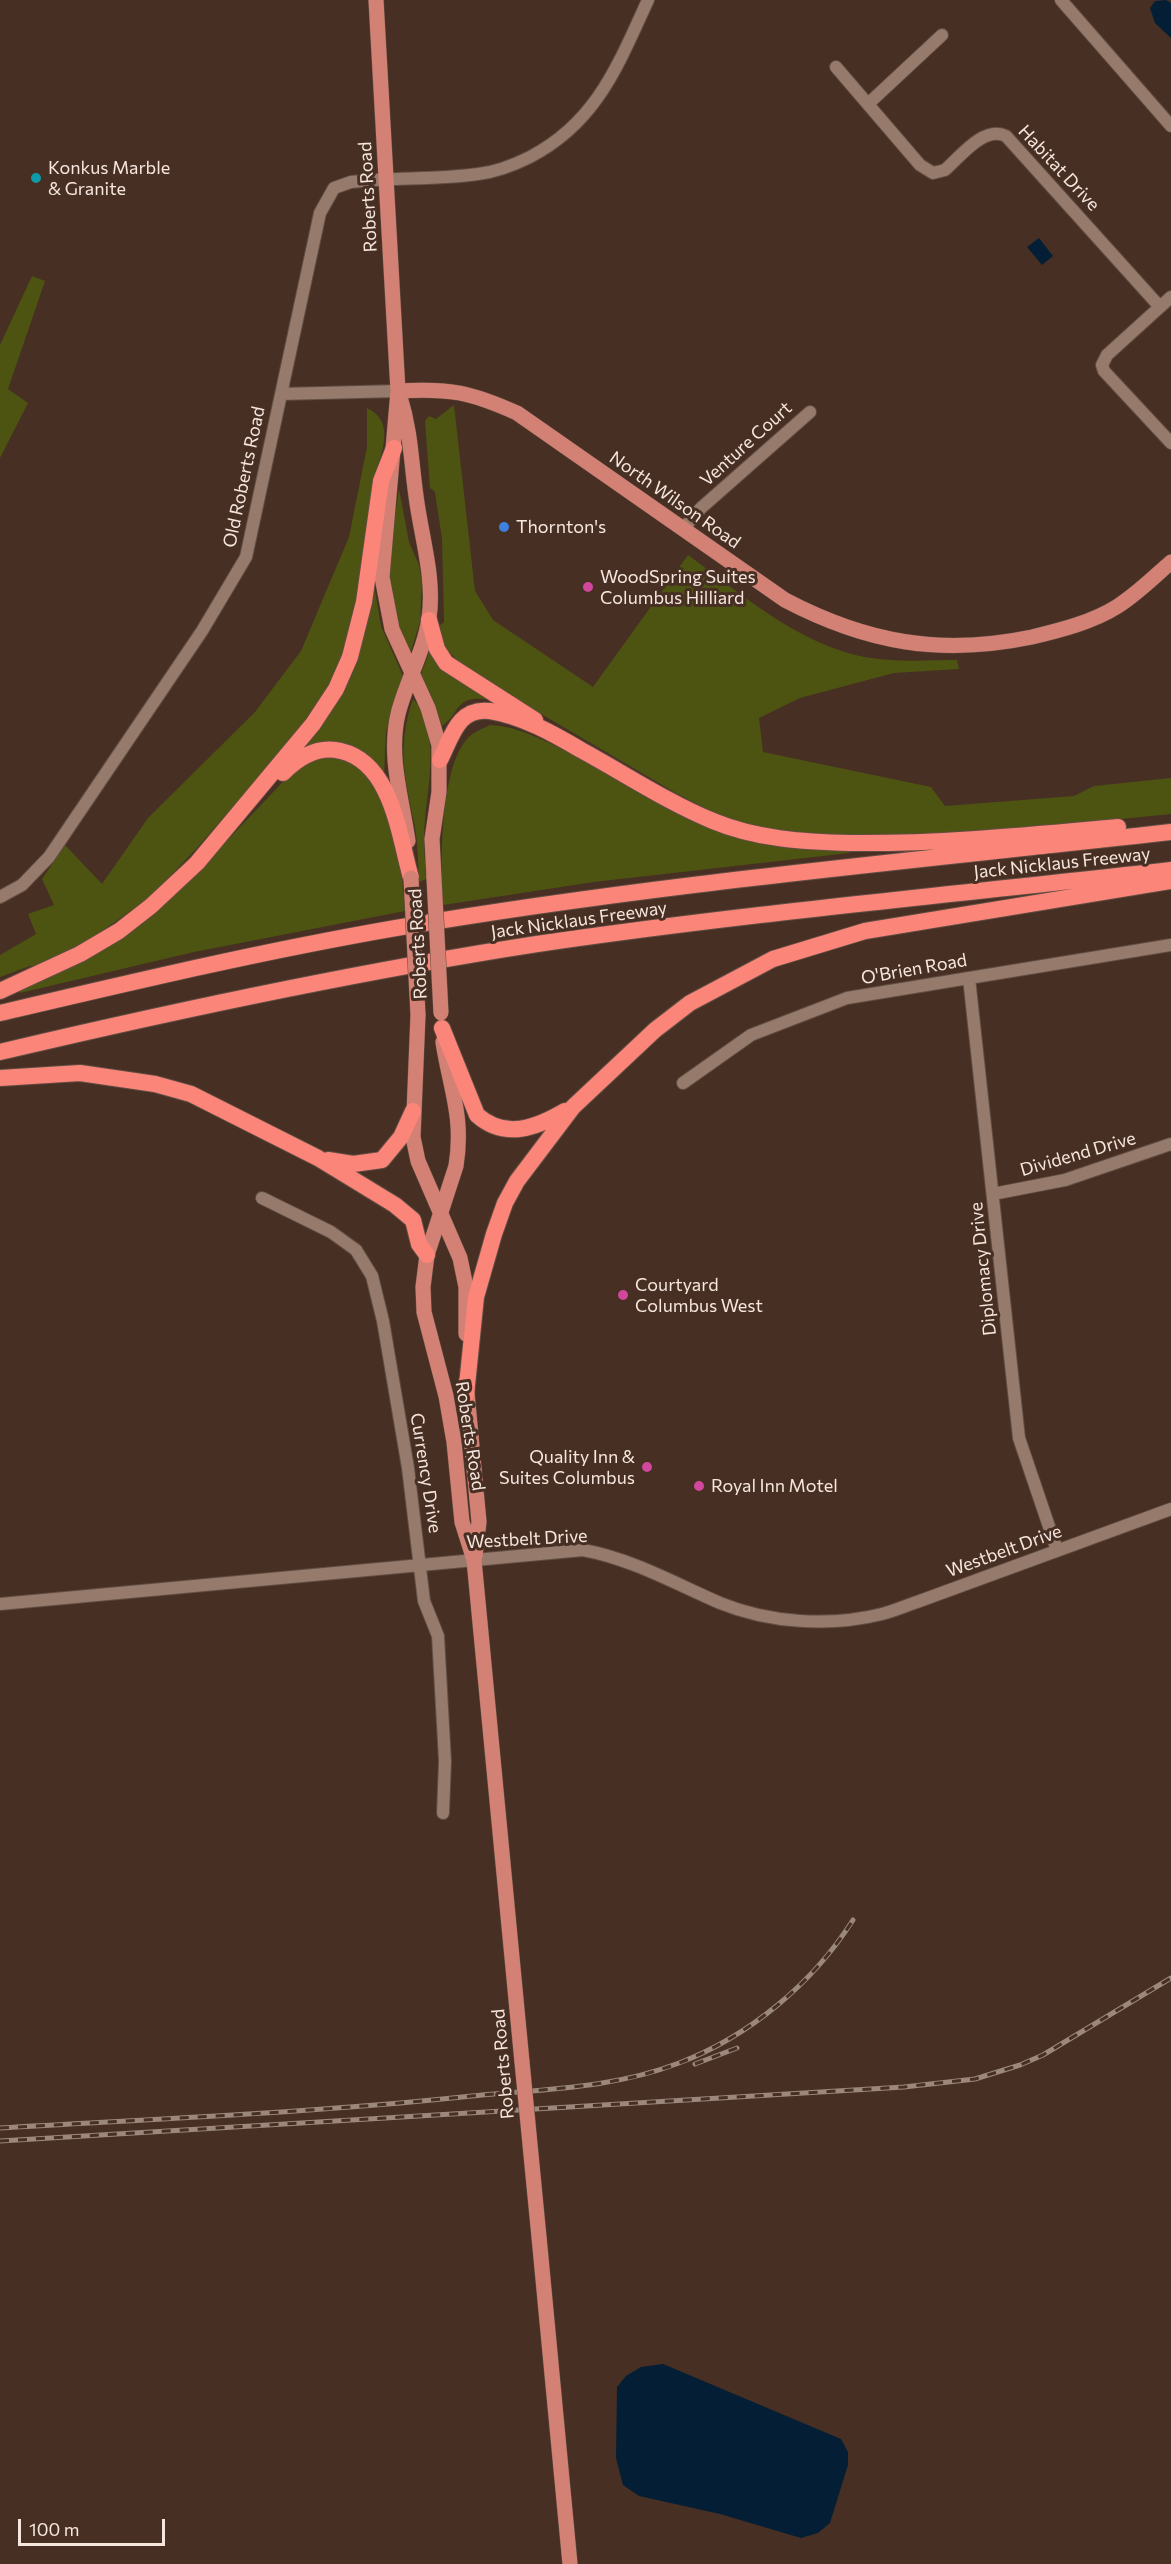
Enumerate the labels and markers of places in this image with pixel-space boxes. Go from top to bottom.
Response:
place label: Konkus Marble & Granite [48,157,170,200]
marker: Konkus Marble & Granite [29,171,43,185]
place label: Thornton's [516,516,606,538]
marker: Thornton's [497,520,511,534]
place label: WoodSpring Suites Columbus Hilliard [600,566,756,608]
marker: WoodSpring Suites Columbus Hilliard [581,580,595,594]
place label: Courtyard Columbus West [635,1274,763,1316]
marker: Courtyard Columbus West [616,1288,630,1302]
place label: Quality Inn & Suites Columbus [499,1446,635,1488]
marker: Quality Inn & Suites Columbus [640,1460,654,1474]
place label: Royal Inn Motel [711,1475,838,1497]
marker: Royal Inn Motel [692,1479,706,1493]

